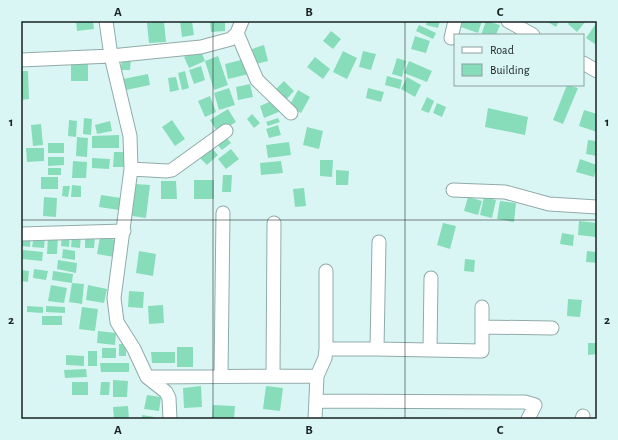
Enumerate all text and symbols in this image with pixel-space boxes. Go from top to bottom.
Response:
text: A [114,6,122,19]
text: B [305,6,313,19]
text: C [497,6,504,19]
legend [454,34,584,86]
text: Road [490,44,514,56]
text: Building [490,64,530,76]
text: 1 [9,116,13,129]
text: 1 [605,116,609,129]
text: 2 [8,314,14,327]
text: 2 [604,314,610,327]
text: A [114,424,122,437]
text: B [305,424,313,437]
text: C [497,424,504,437]

